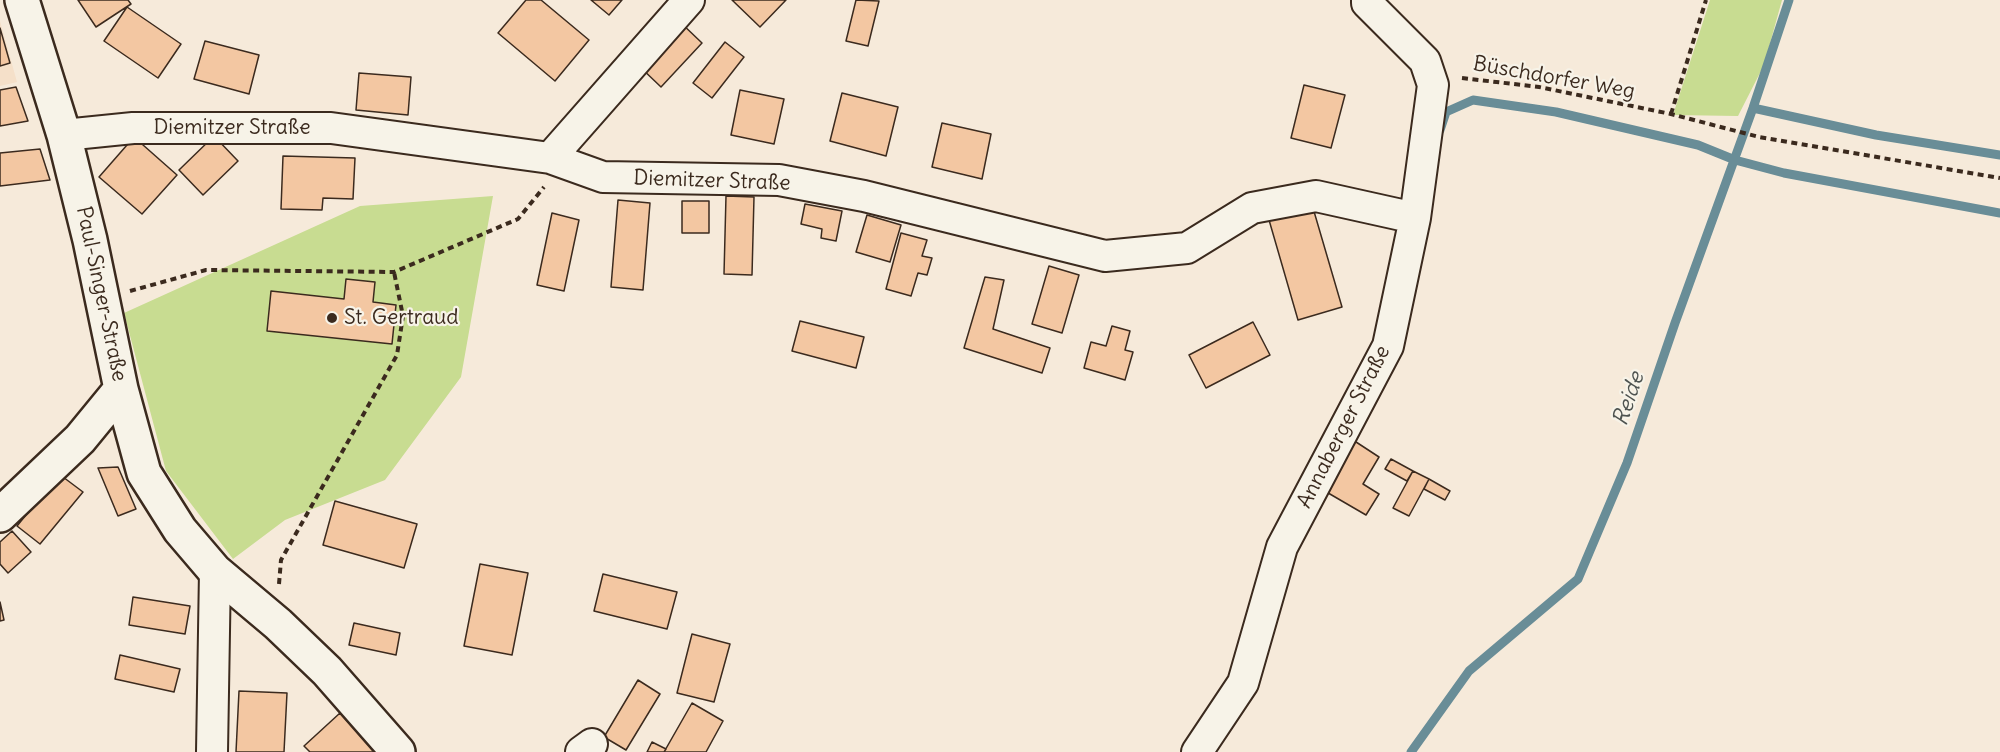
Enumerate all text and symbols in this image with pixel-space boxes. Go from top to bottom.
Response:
street label: Büschdorfer Weg [1471,51,1637,105]
street label: Diemitzer Straße [153,115,311,141]
street label: Diemitzer Straße [633,166,791,196]
street label: Paul-Singer-Straße [70,204,132,384]
place label: St. Gertraud [344,305,459,331]
marker: St. Gertraud [325,311,339,325]
street label: Annaberger Straße [1292,341,1396,513]
water label: Reide [1608,369,1650,429]

